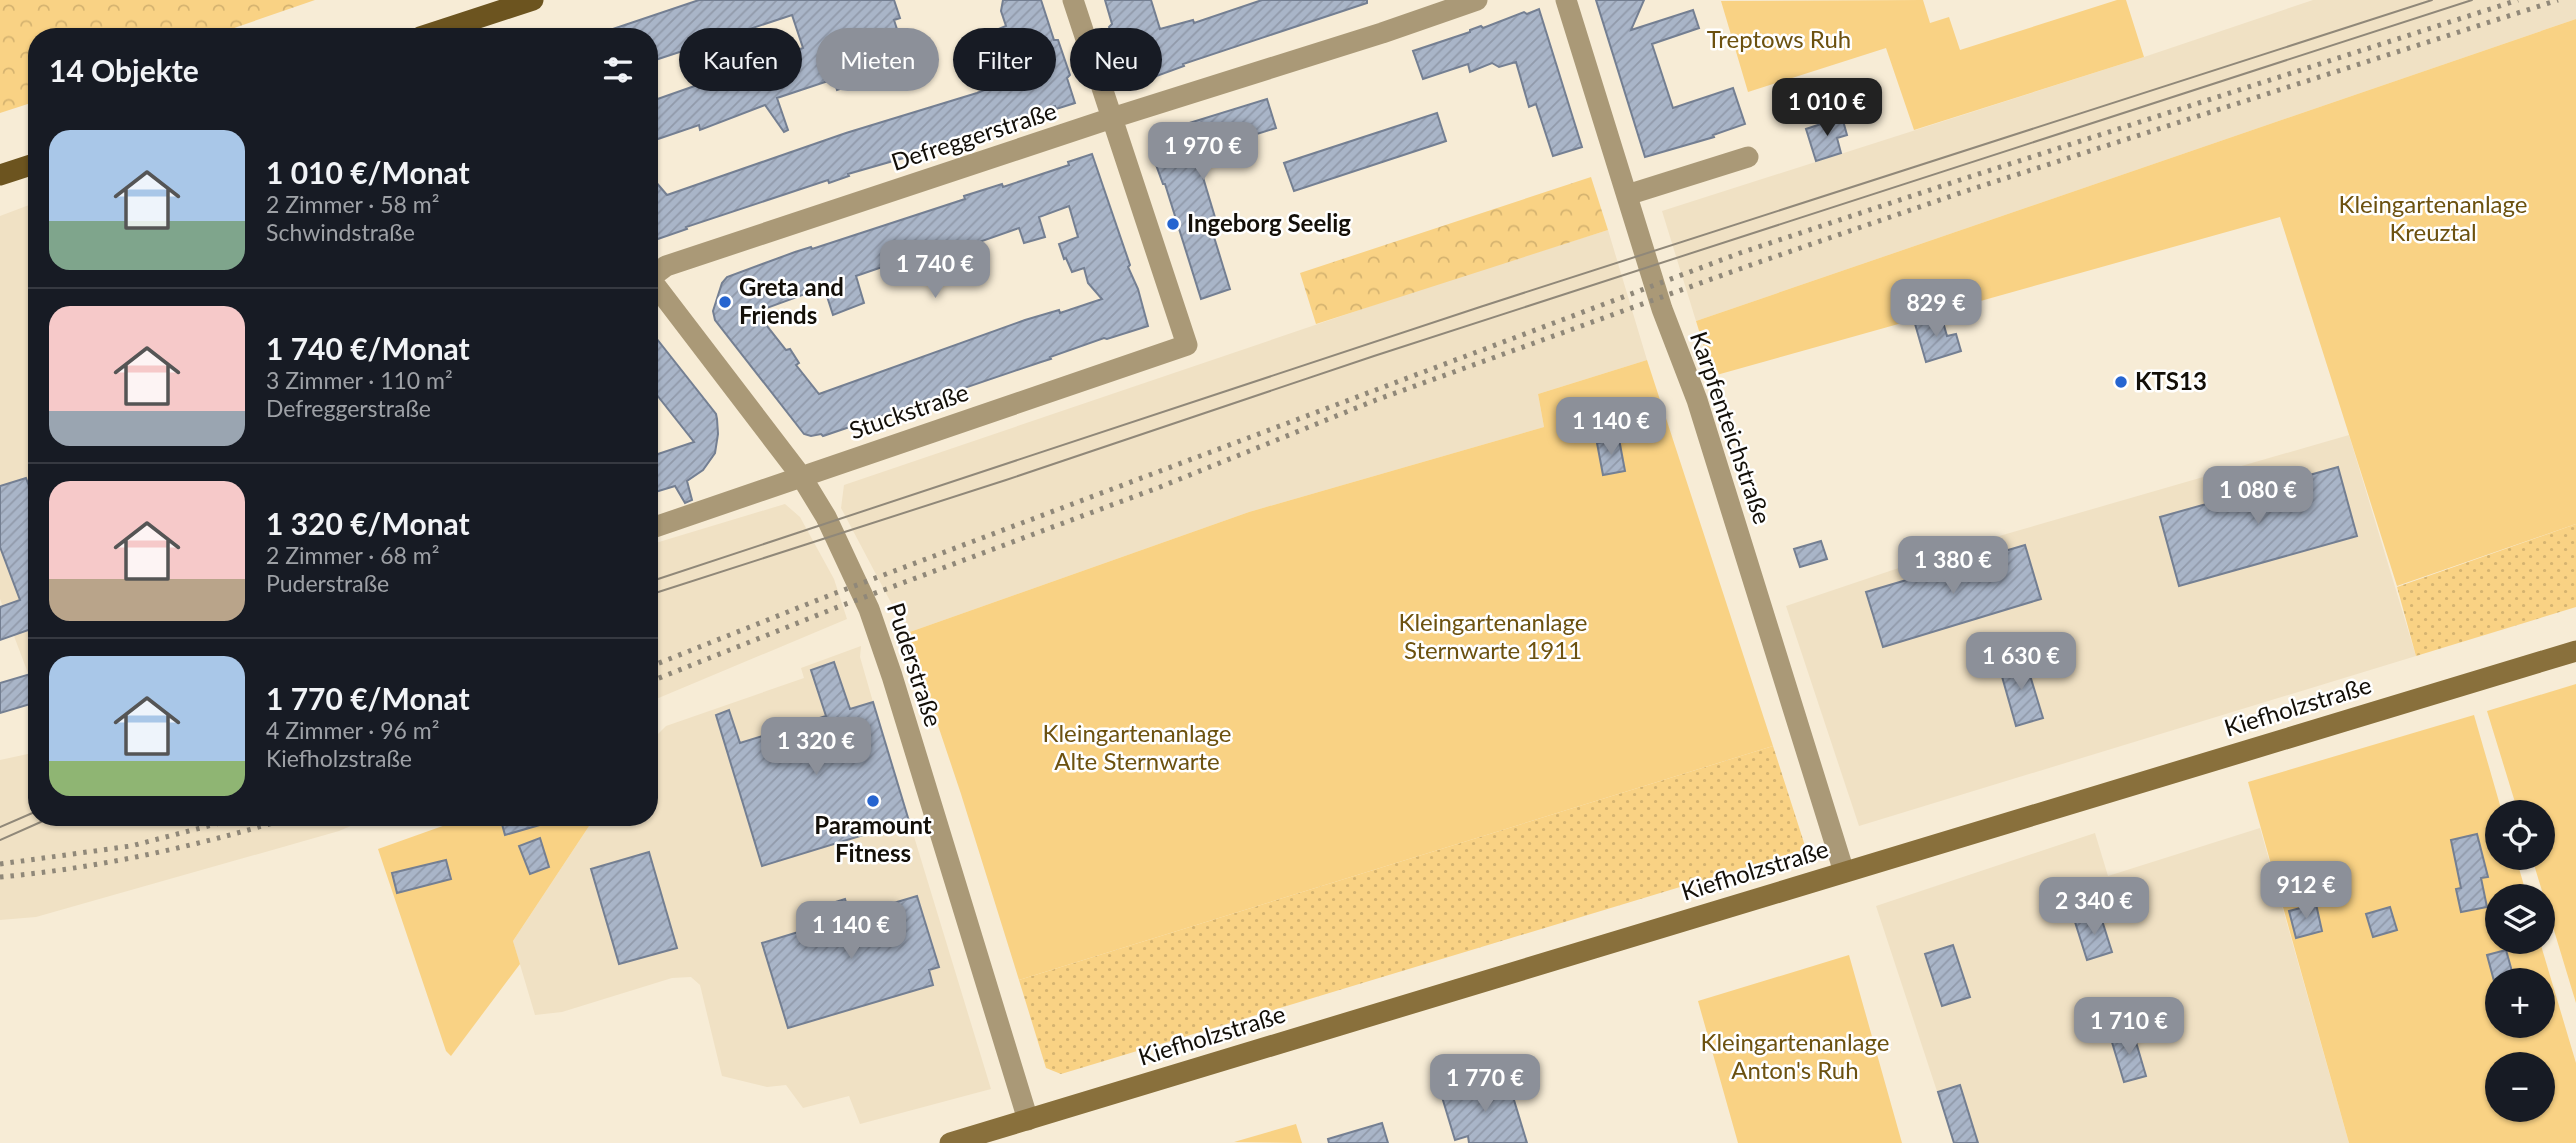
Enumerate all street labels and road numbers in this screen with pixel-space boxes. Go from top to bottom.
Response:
street label: Defreggerstraße [887,95,1060,176]
street label: Karpfenteichstraße [1685,328,1778,528]
street label: Stuckstraße [845,377,972,445]
street label: Puderstraße [882,599,949,730]
street label: Kiefholzstraße [2221,669,2375,742]
street label: Kiefholzstraße [1678,833,1832,906]
street label: Kiefholzstraße [1135,998,1289,1071]

